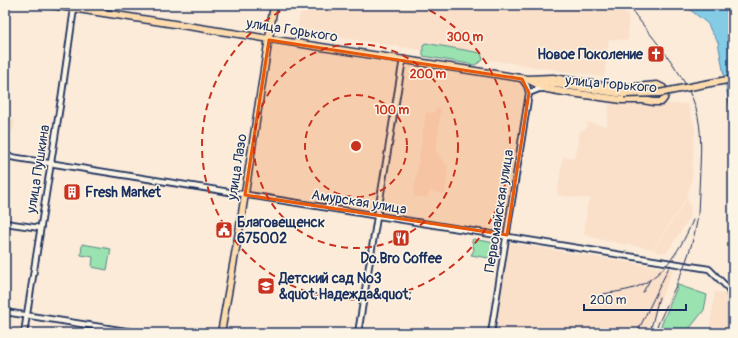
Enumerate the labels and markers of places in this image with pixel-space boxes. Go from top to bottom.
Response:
church icon: Новое Поколение [646,44,666,64]
place label: Новое Поколение [537,46,644,63]
centre of rings [349,139,363,153]
building icon: Fresh Market [62,182,82,202]
place label: Fresh Market [85,184,161,201]
place label: Благовещенск 675002 [237,214,325,247]
public building icon: Благовещенск 675002 [214,220,234,240]
restaurant icon: Do.Bro Coffee [391,228,411,248]
place label: Do.Bro Coffee [360,250,443,267]
place label: Детский сад №3 &quot;Надежда&quot; [278,270,412,303]
school or university icon: Детский сад №3 &quot;Надежда&quot; [256,276,276,296]

